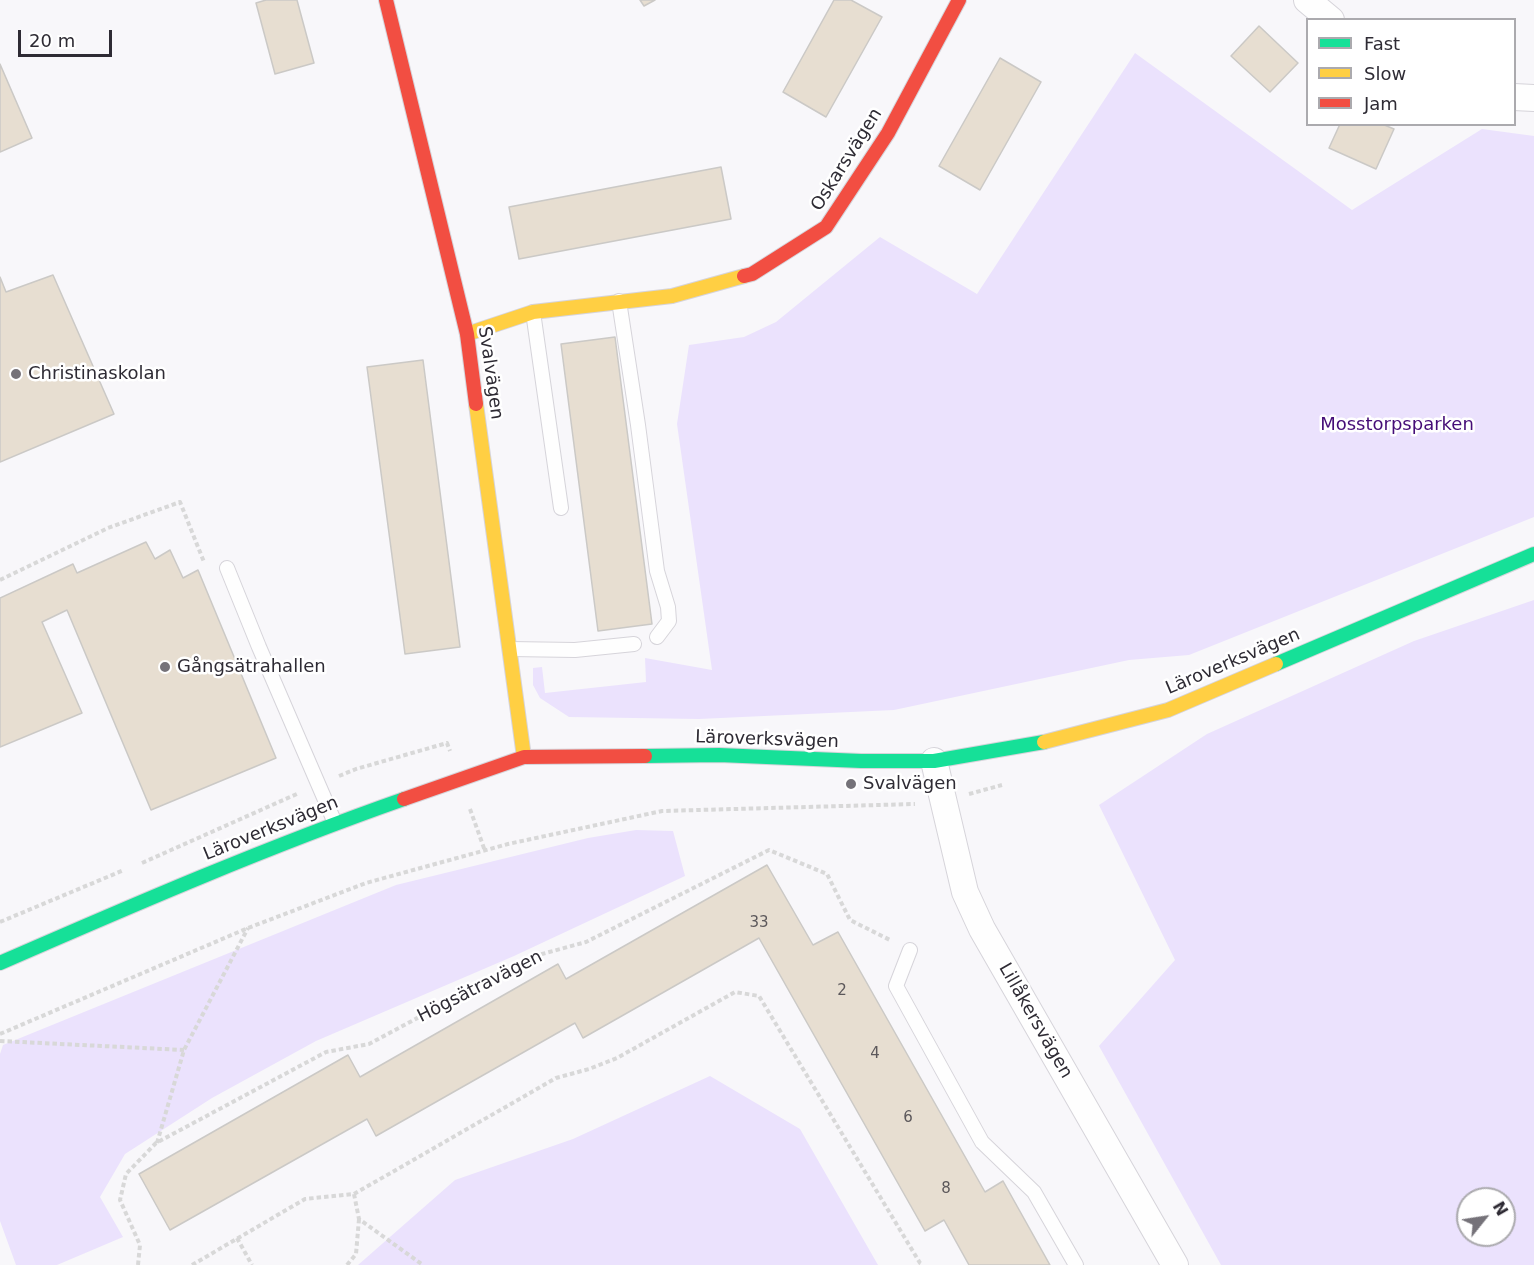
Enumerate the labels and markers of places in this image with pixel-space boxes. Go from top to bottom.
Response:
place label: Christinaskolan [28,363,166,385]
marker: Christinaskolan [9,367,23,381]
place label: Gångsätrahallen [177,656,326,678]
marker: Gångsätrahallen [158,660,172,674]
place label: Svalvägen [863,773,957,795]
marker: Svalvägen [844,777,858,791]

